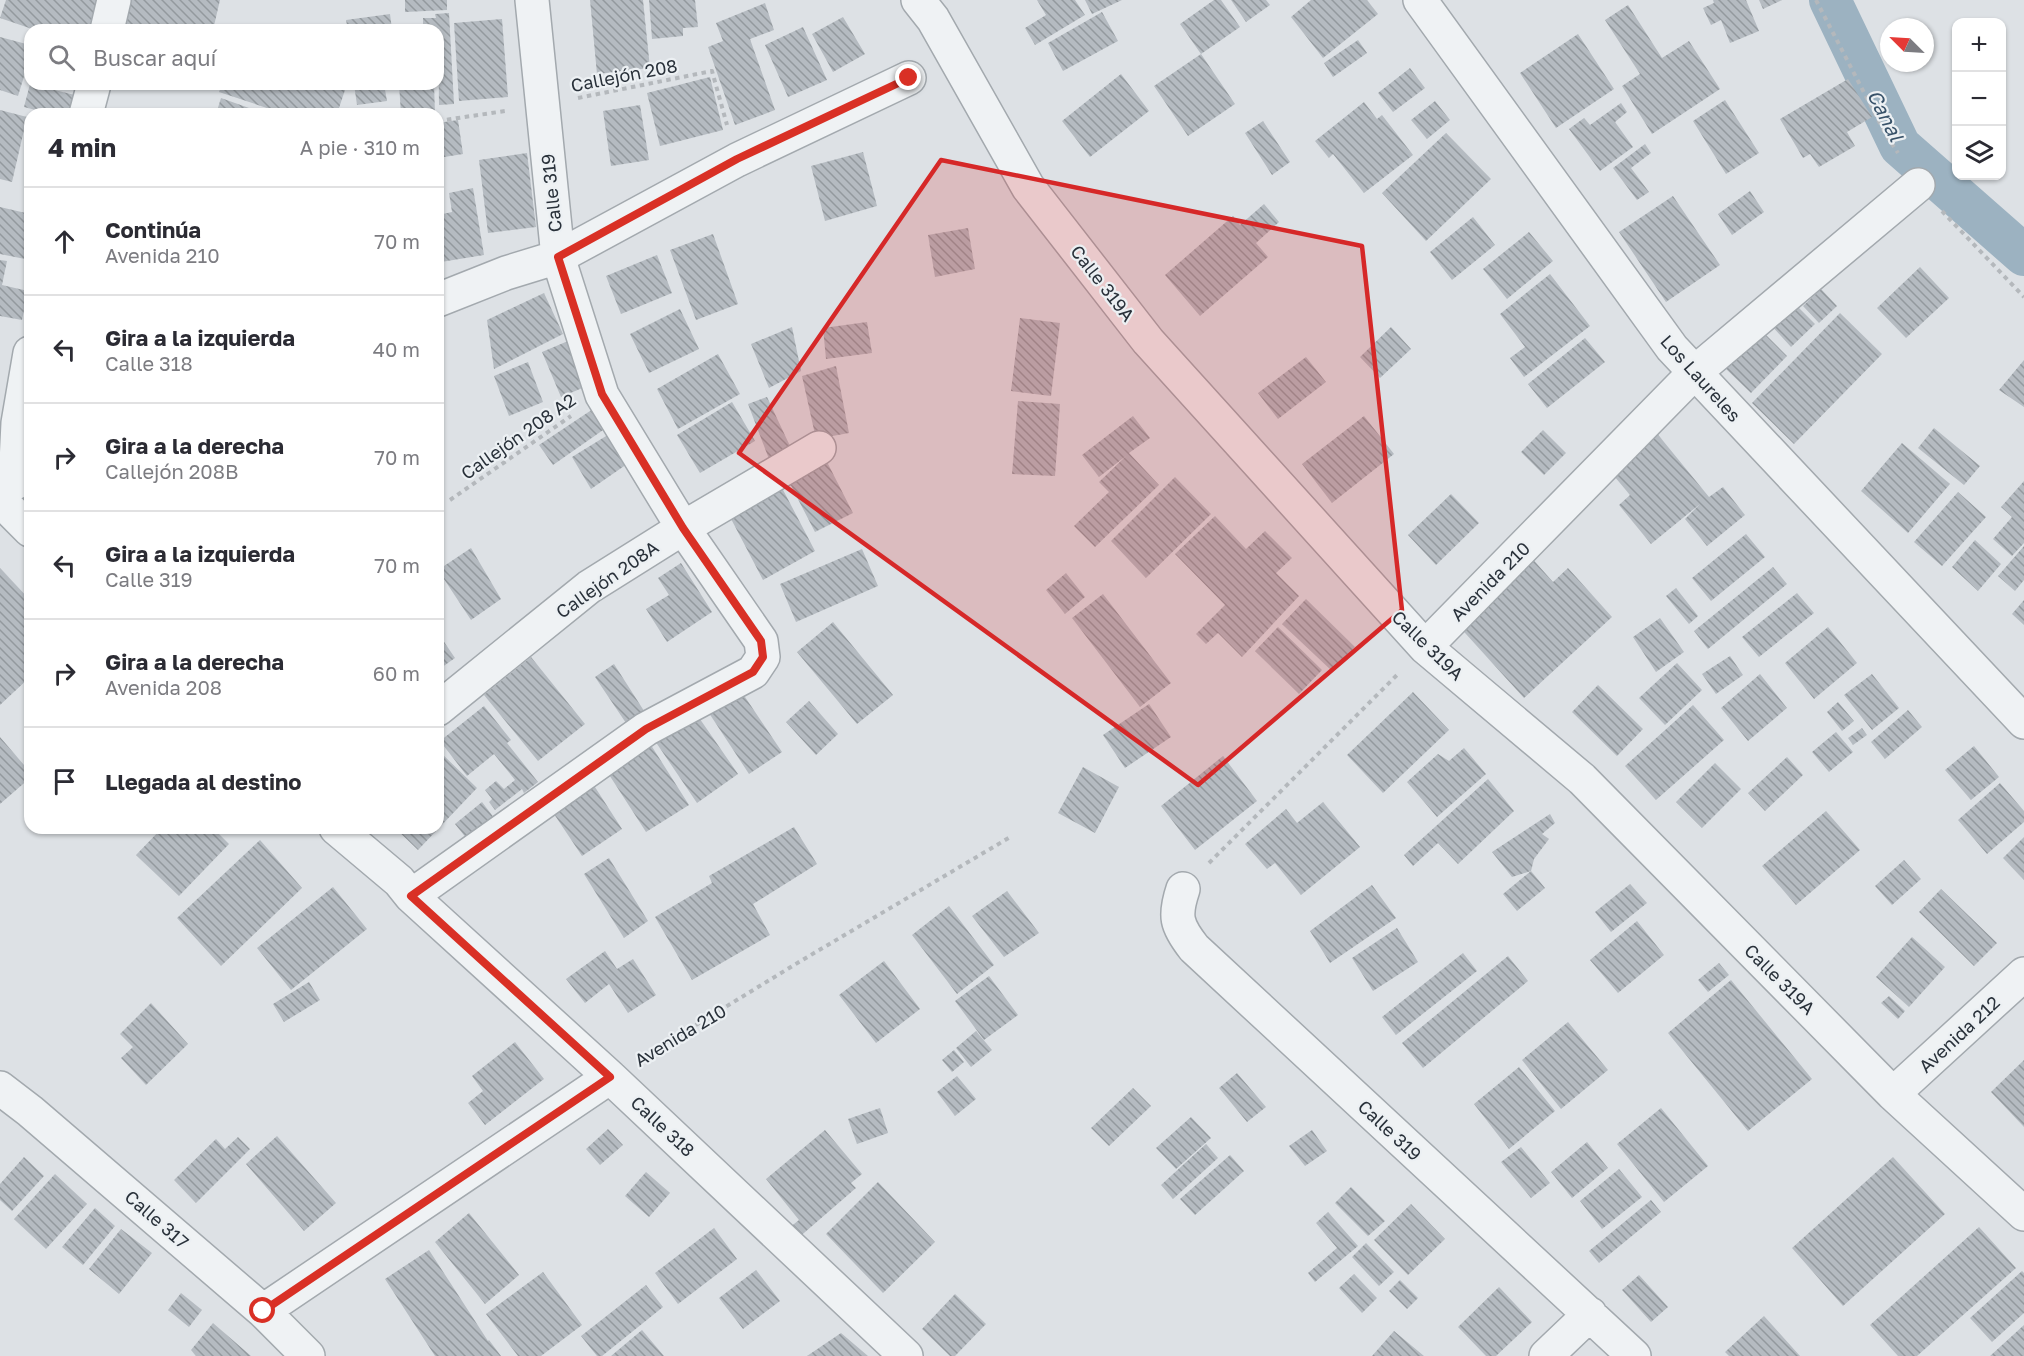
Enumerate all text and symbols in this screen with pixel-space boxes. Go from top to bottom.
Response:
north arrow [1880,18,1934,72]
map controls [1952,18,2006,180]
button: + [1952,18,2006,72]
search box [24,24,444,90]
icon: search [45,41,78,74]
text: Buscar aquí [93,44,216,71]
street label: Callejón 208 [569,54,679,96]
route end [895,64,921,90]
button: − [1952,72,2006,126]
water label: Canal [1863,85,1909,145]
button: layers [1952,126,2006,180]
text: 4 min [48,132,116,163]
text: A pie · 310 m [300,135,420,159]
street label: Calle 319 [536,153,566,233]
text: Continúa [105,216,201,243]
icon: ahead [48,225,81,258]
text: 70 m [374,229,420,253]
street label: Calle 319A [1066,240,1140,326]
text: Avenida 210 [105,243,220,267]
text: Gira a la izquierda [105,324,295,351]
street label: Los Laureles [1656,330,1746,426]
icon: left [48,333,81,366]
text: 40 m [373,337,420,361]
text: Calle 318 [105,351,193,375]
street label: Callejón 208 A2 [456,388,580,484]
text: Gira a la derecha [105,432,284,459]
icon: right [48,441,81,474]
text: 70 m [374,445,420,469]
text: Callejón 208B [105,459,238,483]
street label: Callejón 208A [552,536,662,622]
street label: Avenida 210 [1446,537,1534,625]
text: Gira a la izquierda [105,540,295,567]
icon: left [48,549,81,582]
text: 70 m [374,553,420,577]
text: Calle 319 [105,567,193,591]
street label: Calle 319A [1388,606,1468,684]
text: Gira a la derecha [105,648,284,675]
icon: right [48,657,81,690]
text: 60 m [373,661,420,685]
text: Avenida 208 [105,675,222,699]
icon: arrive [48,765,81,798]
text: Llegada al destino [105,768,302,795]
street label: Calle 319A [1740,939,1820,1019]
street label: Avenida 212 [1914,991,2004,1077]
street label: Avenida 210 [630,999,730,1071]
street label: Calle 318 [627,1091,699,1161]
street label: Calle 319 [1354,1095,1426,1165]
street label: Calle 317 [121,1185,193,1253]
route start [249,1297,275,1323]

